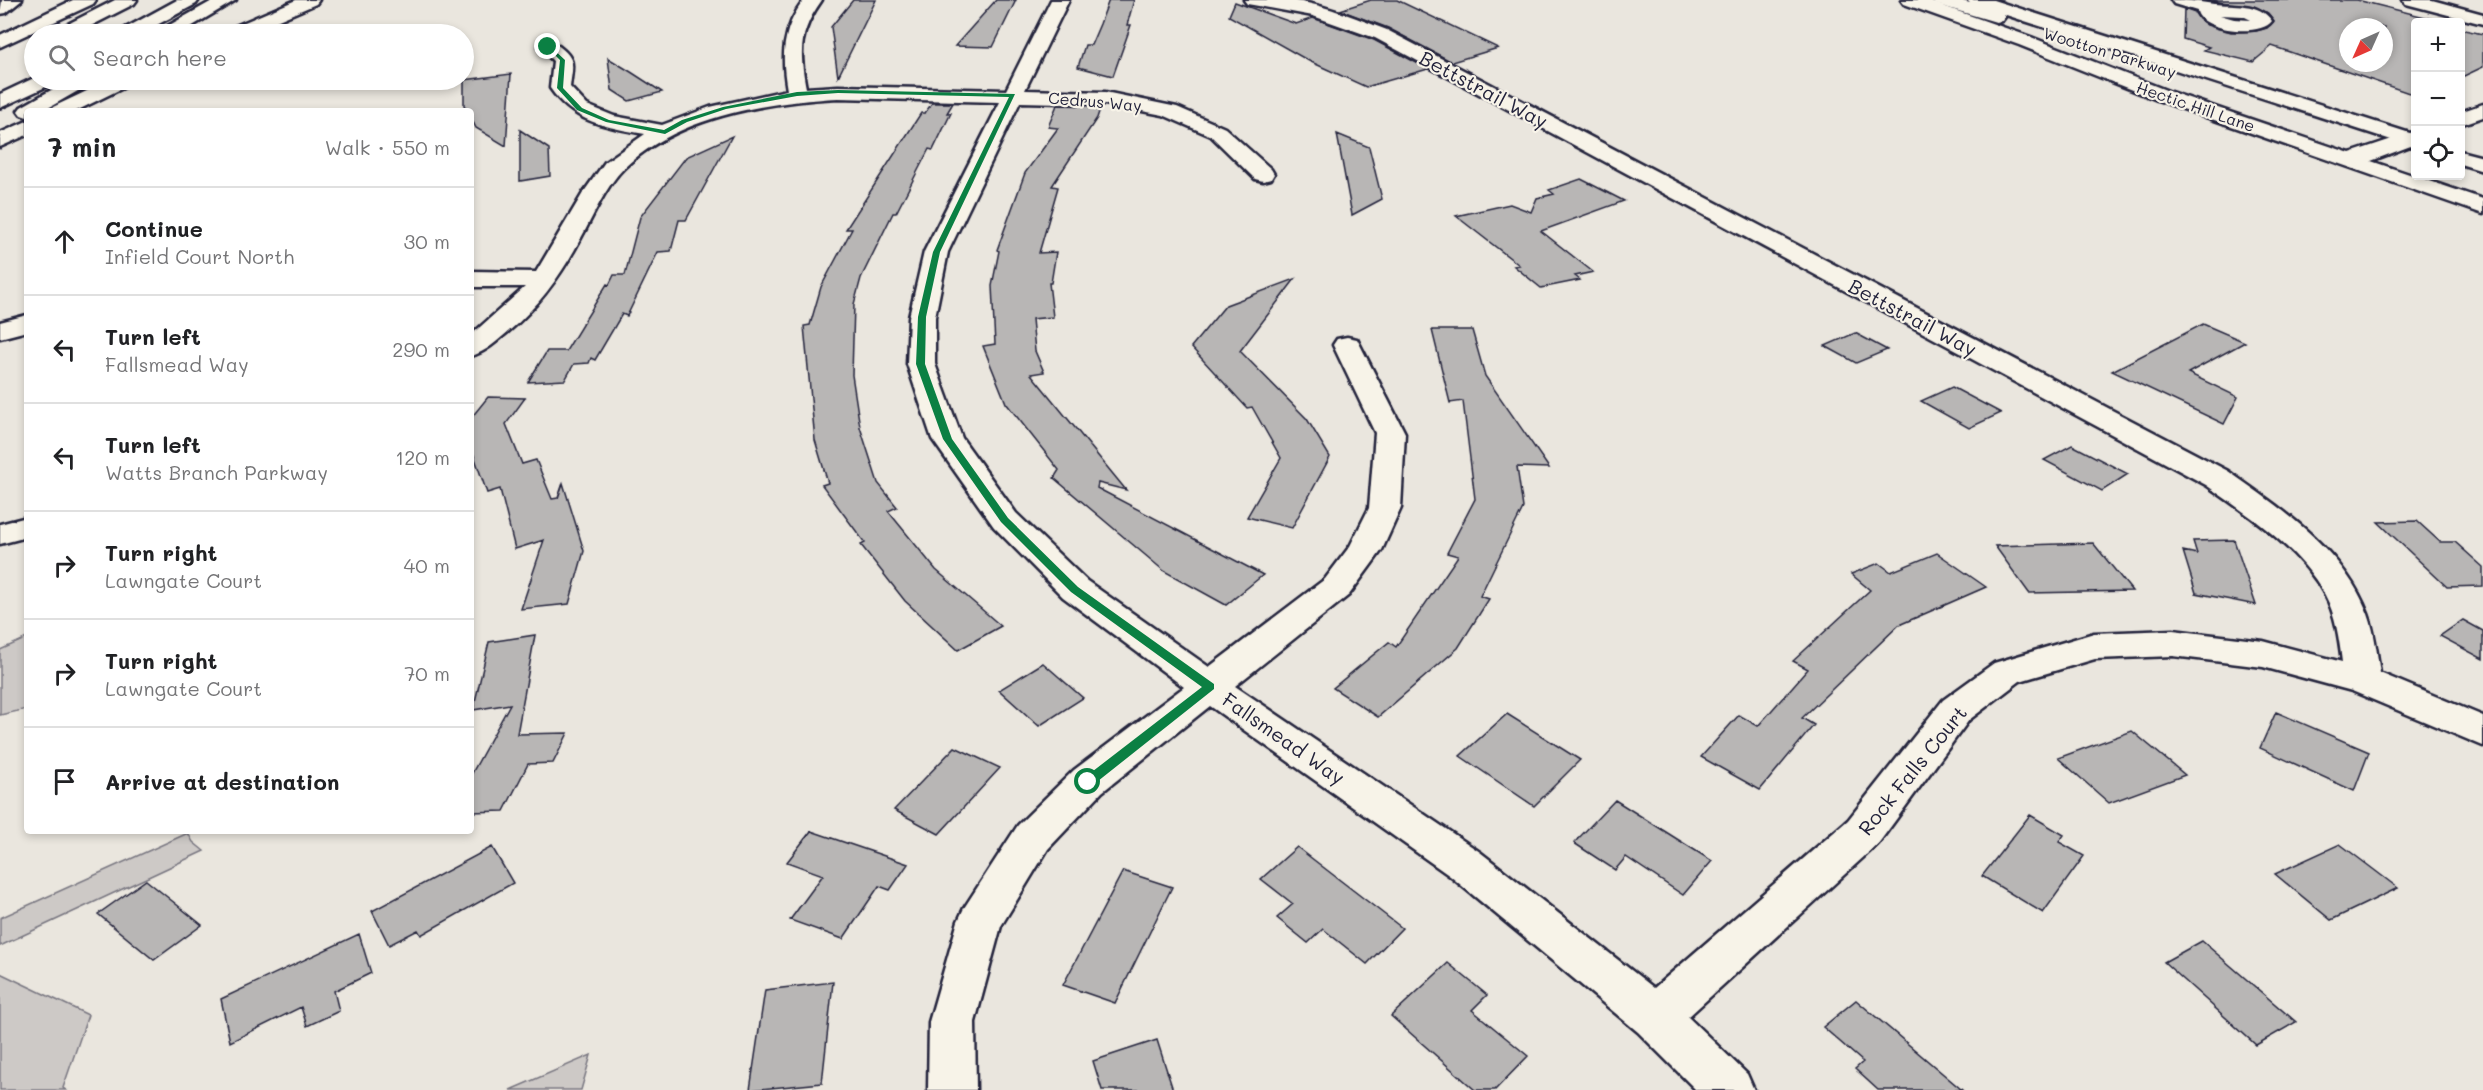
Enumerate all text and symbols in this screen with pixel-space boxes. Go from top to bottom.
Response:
north arrow [2339,18,2393,72]
map controls [2411,18,2465,180]
button: + [2411,18,2465,72]
street label: Wootton Parkway [2041,22,2179,82]
search box [24,24,474,90]
route end [534,33,560,59]
icon: search [45,41,78,74]
text: Search here [93,43,227,72]
street label: Bettstrail Way [1415,44,1553,134]
button: − [2411,72,2465,126]
street label: Hectic Hill Lane [2134,76,2258,136]
street label: Cedrus Way [1047,86,1143,116]
button: locate [2411,126,2465,180]
text: 7 min [48,130,116,164]
text: Walk · 550 m [325,134,450,160]
text: Continue [105,214,203,243]
icon: ahead [48,225,81,258]
text: 30 m [404,228,450,254]
text: Infield Court North [105,243,294,269]
street label: Bettstrail Way [1844,272,1982,362]
text: Turn left [105,322,201,351]
icon: left [48,333,81,366]
text: 290 m [392,336,450,362]
text: Fallsmead Way [105,351,249,377]
text: Turn left [105,430,201,459]
icon: left [48,441,81,474]
text: 120 m [395,444,450,470]
text: Watts Branch Parkway [105,459,328,485]
text: Turn right [105,538,217,567]
icon: right [48,549,81,582]
text: 40 m [404,552,450,578]
text: Lawngate Court [105,567,262,593]
text: Turn right [105,646,217,675]
icon: right [48,657,81,690]
text: 70 m [404,660,450,686]
text: Lawngate Court [105,675,262,701]
street label: Fallsmead Way [1218,686,1350,790]
street label: Rock Falls Court [1852,700,1972,840]
icon: arrive [48,765,81,798]
text: Arrive at destination [105,767,340,796]
route start [1074,768,1100,794]

